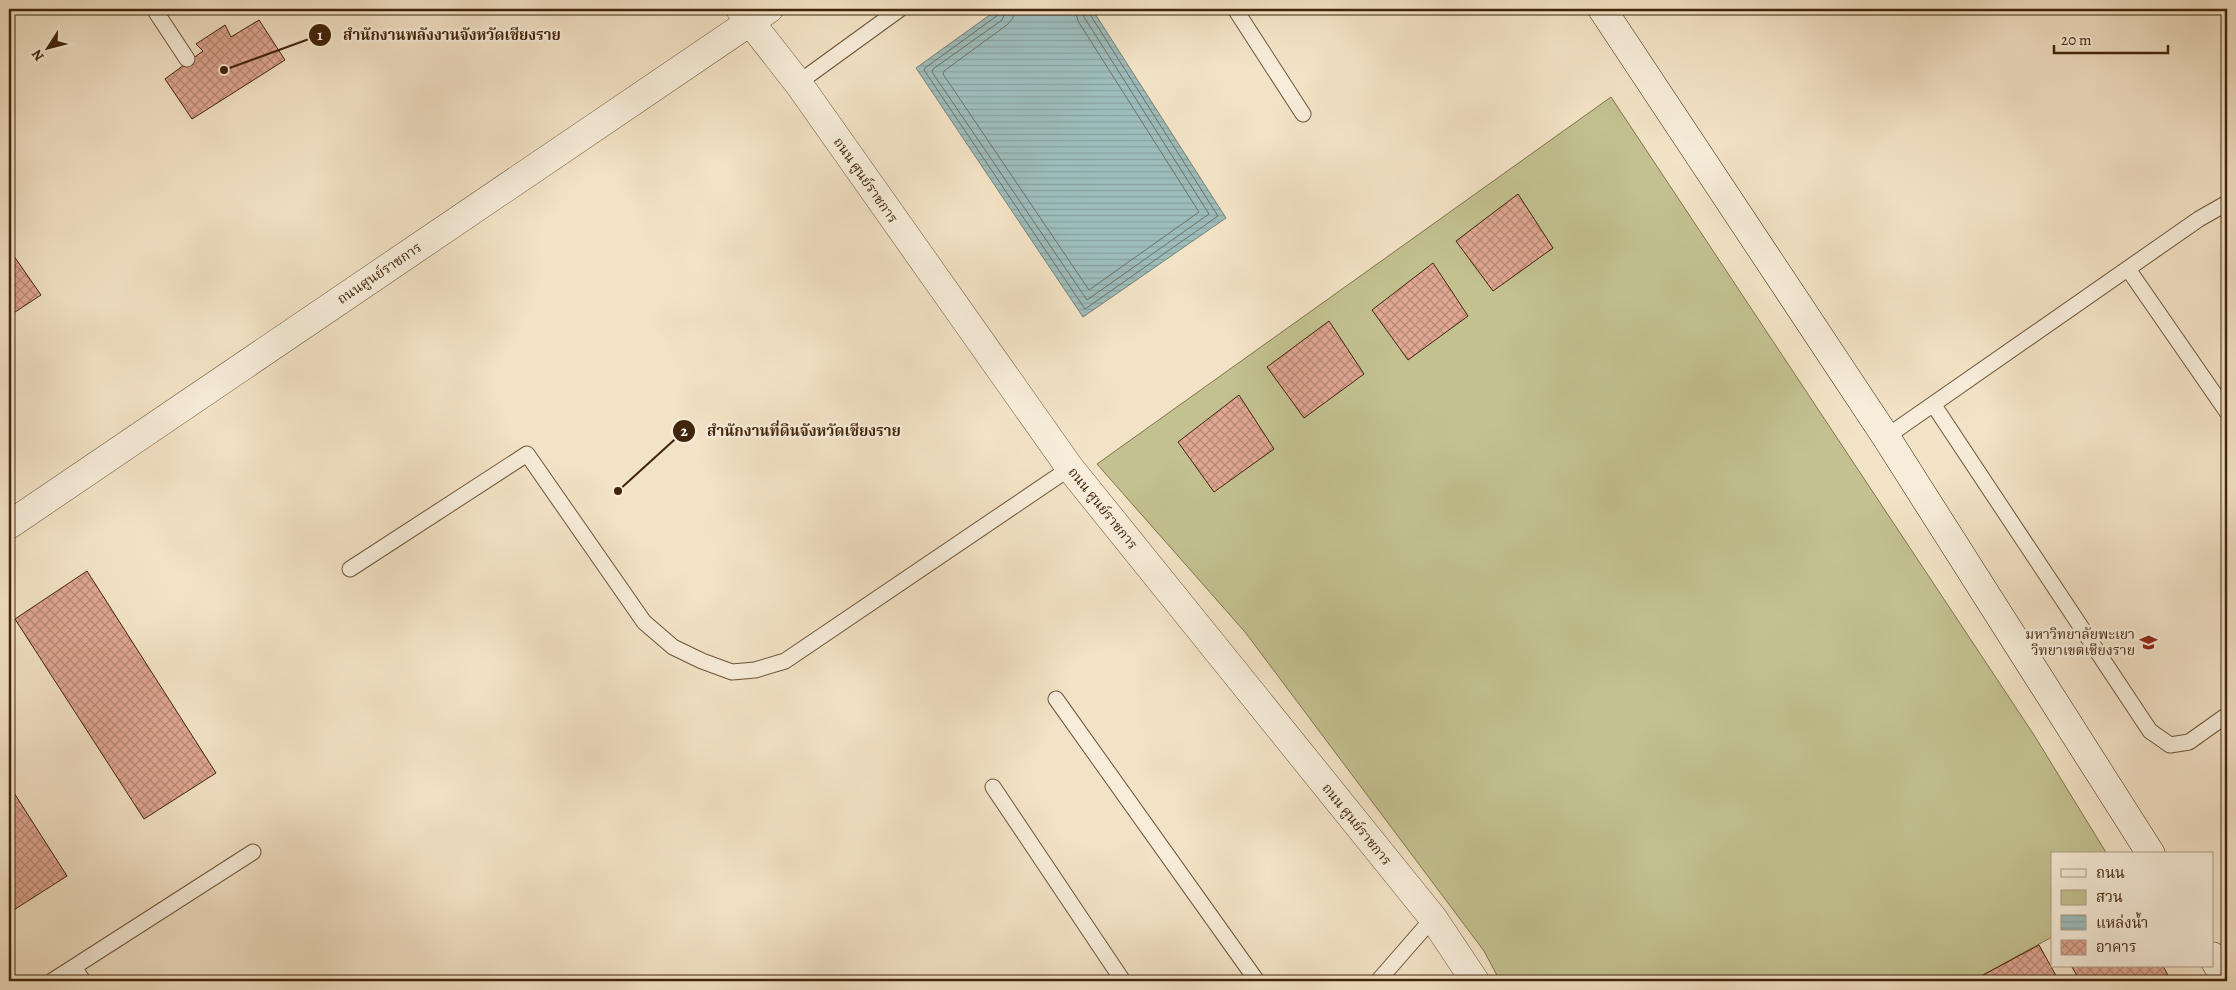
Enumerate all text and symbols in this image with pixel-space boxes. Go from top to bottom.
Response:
callout: สำนักงานพลังงานจังหวัดเชียงราย [308,20,570,50]
north arrow [22,22,72,72]
scale bar [2054,22,2167,54]
text: 1 [317,25,323,45]
text: สำนักงานพลังงานจังหวัดเชียงราย [343,25,561,45]
text: 20 m [2061,30,2092,50]
text: N [27,46,49,65]
street label: ถนน ศูนย์ราชการ [829,134,902,227]
street label: ถนนศูนย์ราชการ [333,238,425,309]
callout: สำนักงานที่ดินจังหวัดเชียงราย [672,416,910,446]
text: สำนักงานที่ดินจังหวัดเชียงราย [707,420,901,441]
text: 2 [680,421,688,441]
street label: ถนน ศูนย์ราชการ [1063,463,1142,554]
place label: มหาวิทยาลัยพะเยา วิทยาเขตเชียงราย [2025,625,2135,660]
school or university icon: มหาวิทยาลัยพะเยา วิทยาเขตเชียงราย [2139,632,2159,652]
street label: ถนน ศูนย์ราชการ [1317,779,1396,870]
legend [2051,852,2214,968]
text: ถนน [2096,863,2125,883]
text: สวน [2096,887,2123,907]
text: แหล่งน้ำ [2096,912,2148,933]
text: อาคาร [2096,937,2136,957]

